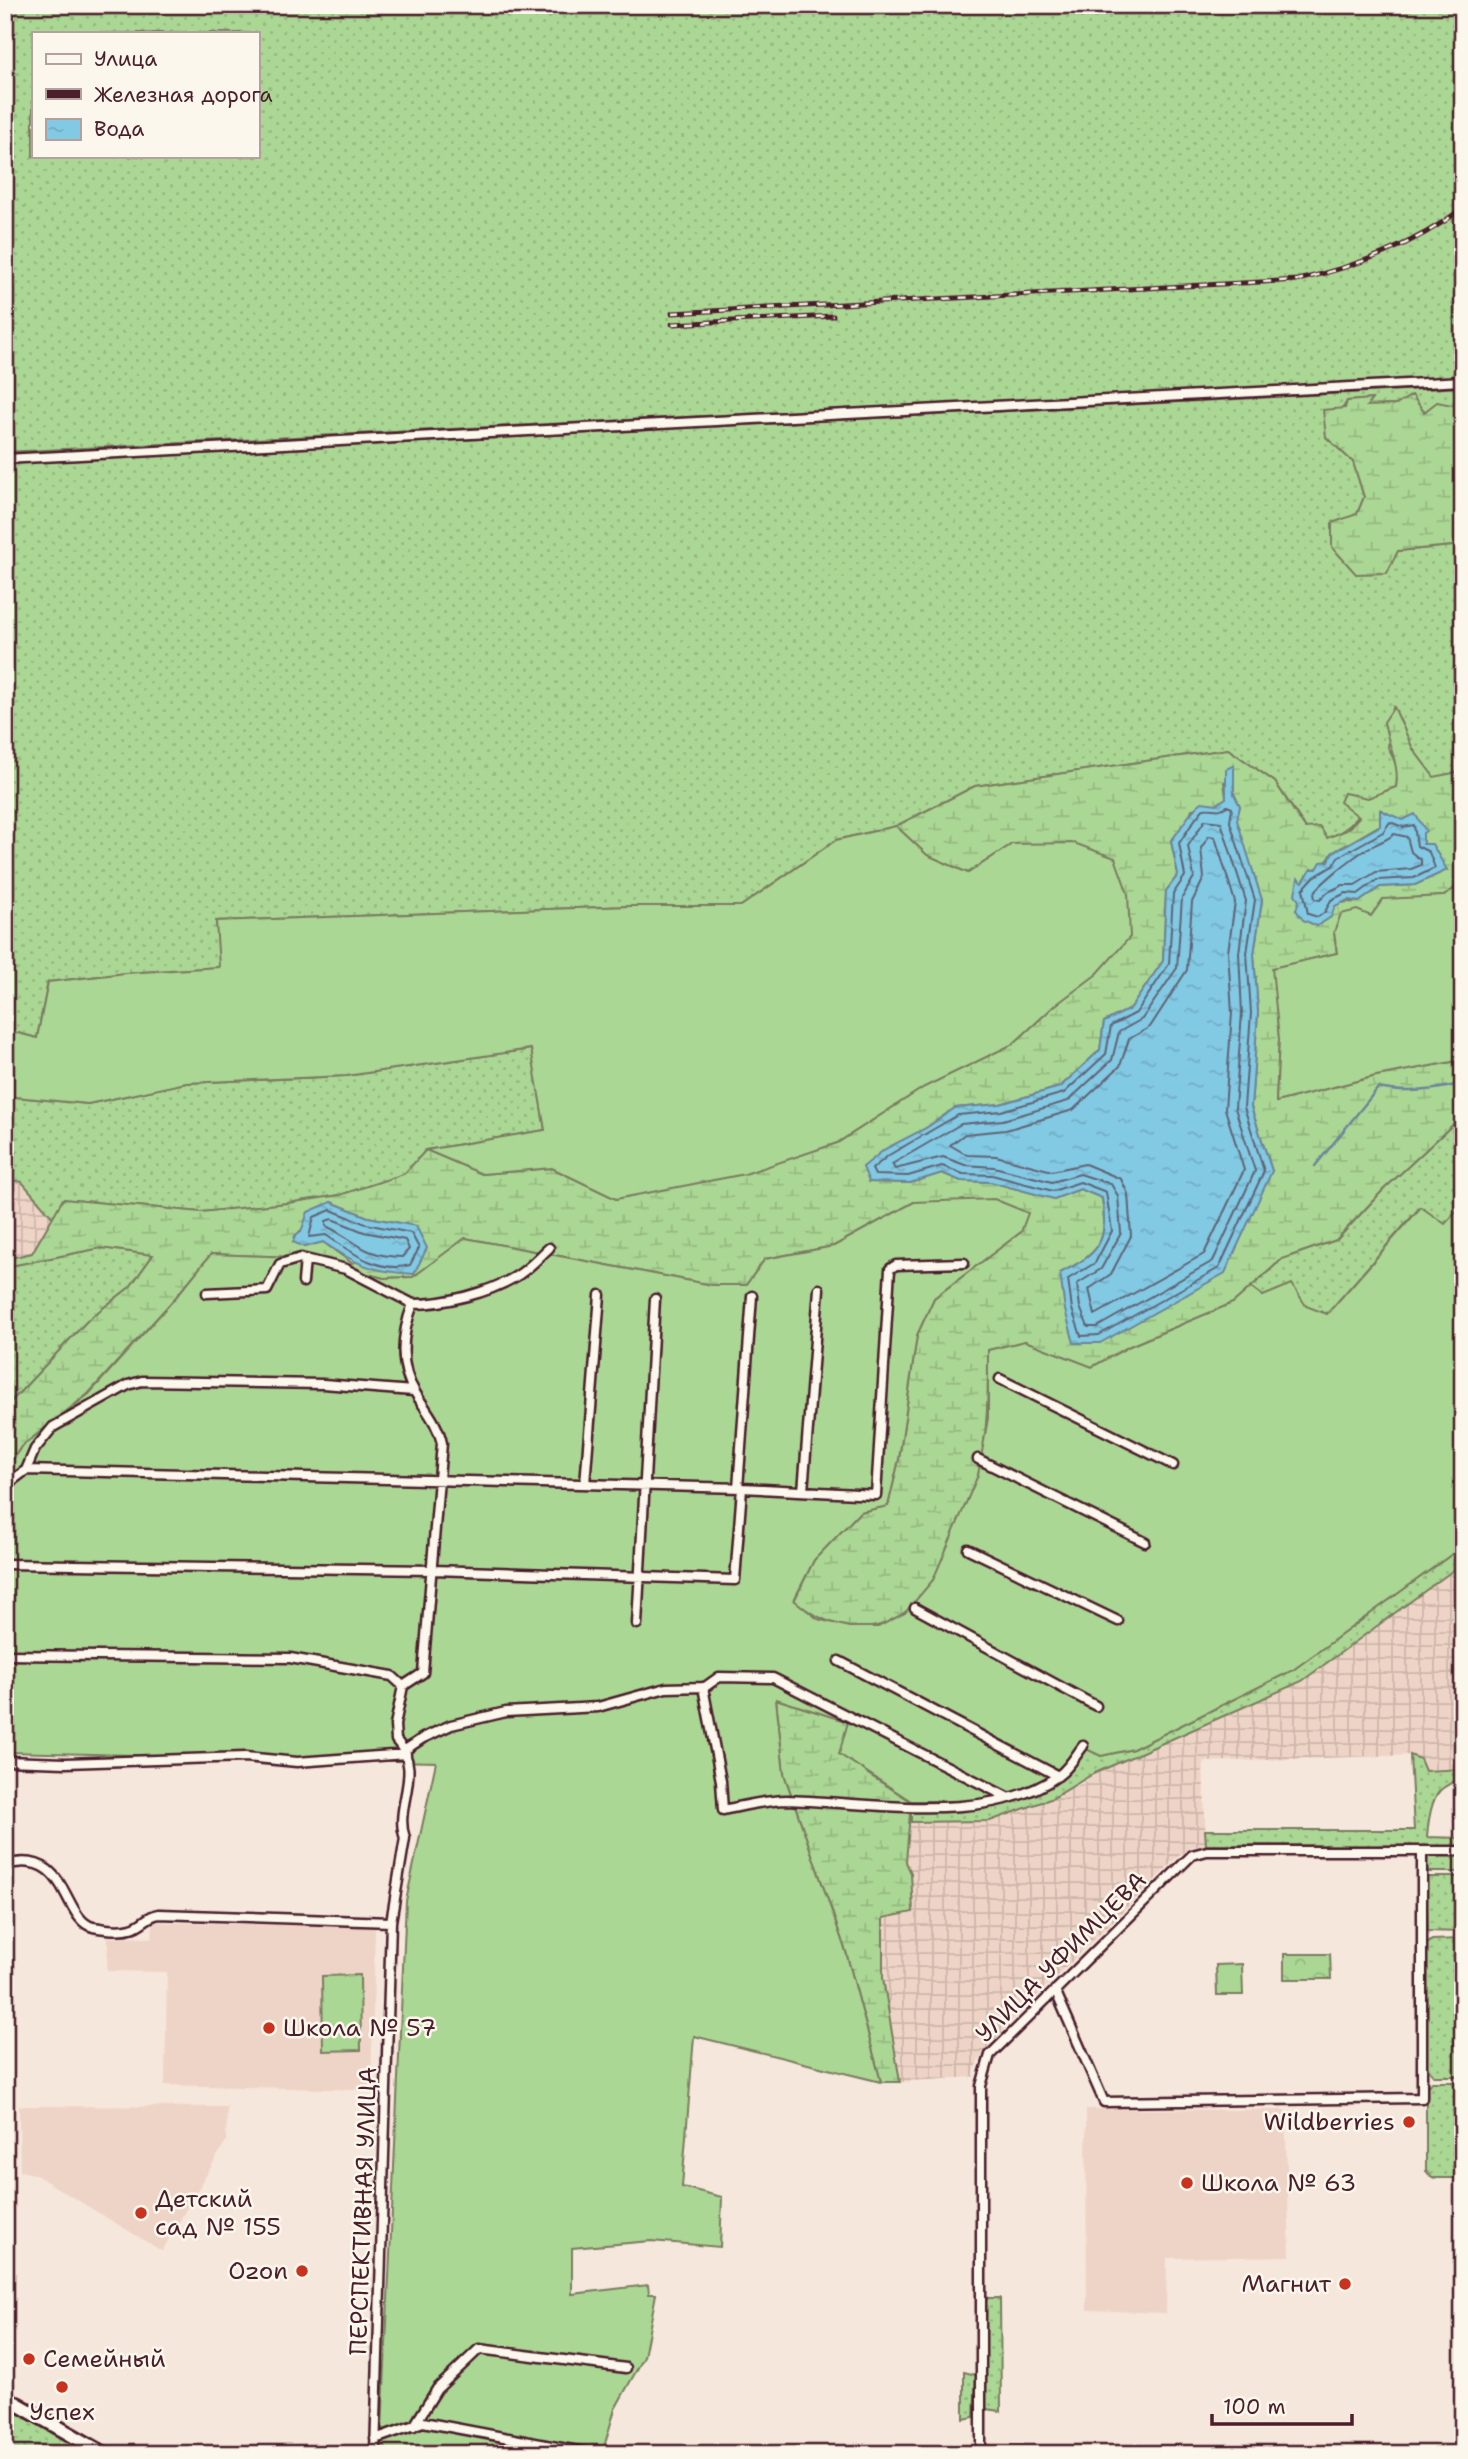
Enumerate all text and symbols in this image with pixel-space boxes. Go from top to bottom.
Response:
legend [32,32,259,158]
text: Улица [94,45,157,73]
text: Железная дорога [94,81,273,109]
text: Вода [94,115,144,143]
street label: УЛИЦА УФИМЦЕВА [969,1865,1153,2049]
place label: Школа № 57 [283,2012,436,2044]
marker: Школа № 57 [261,2020,277,2036]
street label: ПЕРСПЕКТИВНАЯ УЛИЦА [342,2066,384,2356]
place label: Wildberries [1263,2106,1395,2138]
marker: Wildberries [1401,2114,1417,2130]
place label: Школа № 63 [1201,2167,1356,2199]
marker: Школа № 63 [1179,2175,1195,2191]
place label: Детский сад № 155 [155,2183,281,2243]
marker: Детский сад № 155 [133,2205,149,2221]
place label: Ozon [228,2255,288,2287]
marker: Ozon [294,2263,310,2279]
place label: Магнит [1242,2268,1332,2300]
marker: Магнит [1337,2276,1353,2292]
place label: Семейный [43,2343,166,2375]
marker: Семейный [21,2351,37,2367]
marker: Успех [54,2379,70,2395]
scale bar [1212,2382,1352,2426]
text: 100 m [1223,2393,1286,2421]
place label: Успех [29,2396,95,2428]

